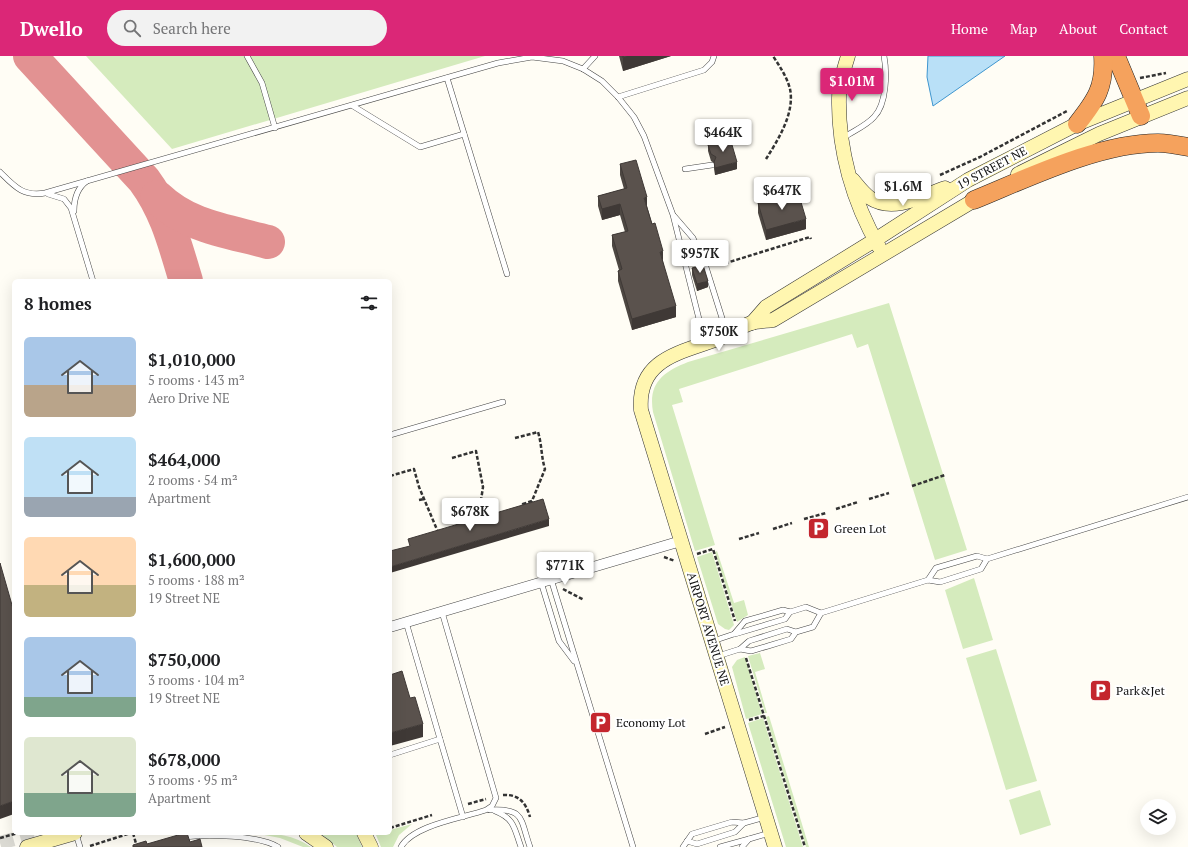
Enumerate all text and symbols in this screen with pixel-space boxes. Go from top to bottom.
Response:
search box [107,10,387,46]
text: Dwello [20,16,83,41]
icon: search [121,17,143,39]
text: Search here [153,18,231,38]
text: Home [951,19,988,38]
text: Map [1010,19,1037,38]
text: About [1059,19,1097,38]
text: Contact [1119,19,1168,38]
pin: $1.01M [819,68,885,102]
text: $1.01M [829,72,875,90]
pin: $464K [695,119,751,153]
text: $464K [704,123,742,141]
street label: 19 STREET NE [954,143,1029,192]
pin: $1.6M [875,173,931,207]
pin: $647K [754,177,810,211]
text: $1.6M [884,177,922,195]
text: $647K [763,181,801,199]
pin: $957K [672,240,728,274]
text: $957K [681,244,719,262]
text: 8 homes [24,292,92,315]
icon: filters [358,292,380,314]
pin: $750K [691,318,747,352]
text: $750K [700,322,738,340]
text: $1,010,000 [148,348,235,371]
icon: home [56,353,104,401]
text: 5 rooms · 143 m² [148,371,245,389]
text: Aero Drive NE [148,389,230,407]
text: $464,000 [148,448,220,471]
icon: home [56,453,104,501]
text: 2 rooms · 54 m² [148,471,238,489]
text: Apartment [148,489,211,507]
pin: $678K [442,498,498,532]
text: $678K [451,502,489,520]
parking icon: Green Lot [805,516,831,542]
place label: Green Lot [834,521,887,536]
text: $1,600,000 [148,548,235,571]
pin: $771K [537,552,593,586]
icon: home [56,553,104,601]
text: $771K [546,556,584,574]
street label: AIRPORT AVENUE NE [684,570,733,687]
text: 5 rooms · 188 m² [148,571,245,589]
text: 19 Street NE [148,589,220,607]
text: $750,000 [148,648,220,671]
icon: home [56,653,104,701]
text: 3 rooms · 104 m² [148,671,245,689]
parking icon: Park&Jet [1088,678,1114,704]
place label: Park&Jet [1116,683,1166,698]
text: 19 Street NE [148,689,220,707]
parking icon: Economy Lot [587,710,613,736]
place label: Economy Lot [616,715,686,730]
text: $678,000 [148,748,220,771]
icon: home [56,753,104,801]
text: 3 rooms · 95 m² [148,771,238,789]
text: Apartment [148,789,211,807]
map controls [1140,799,1176,835]
button: layers [1140,799,1176,835]

